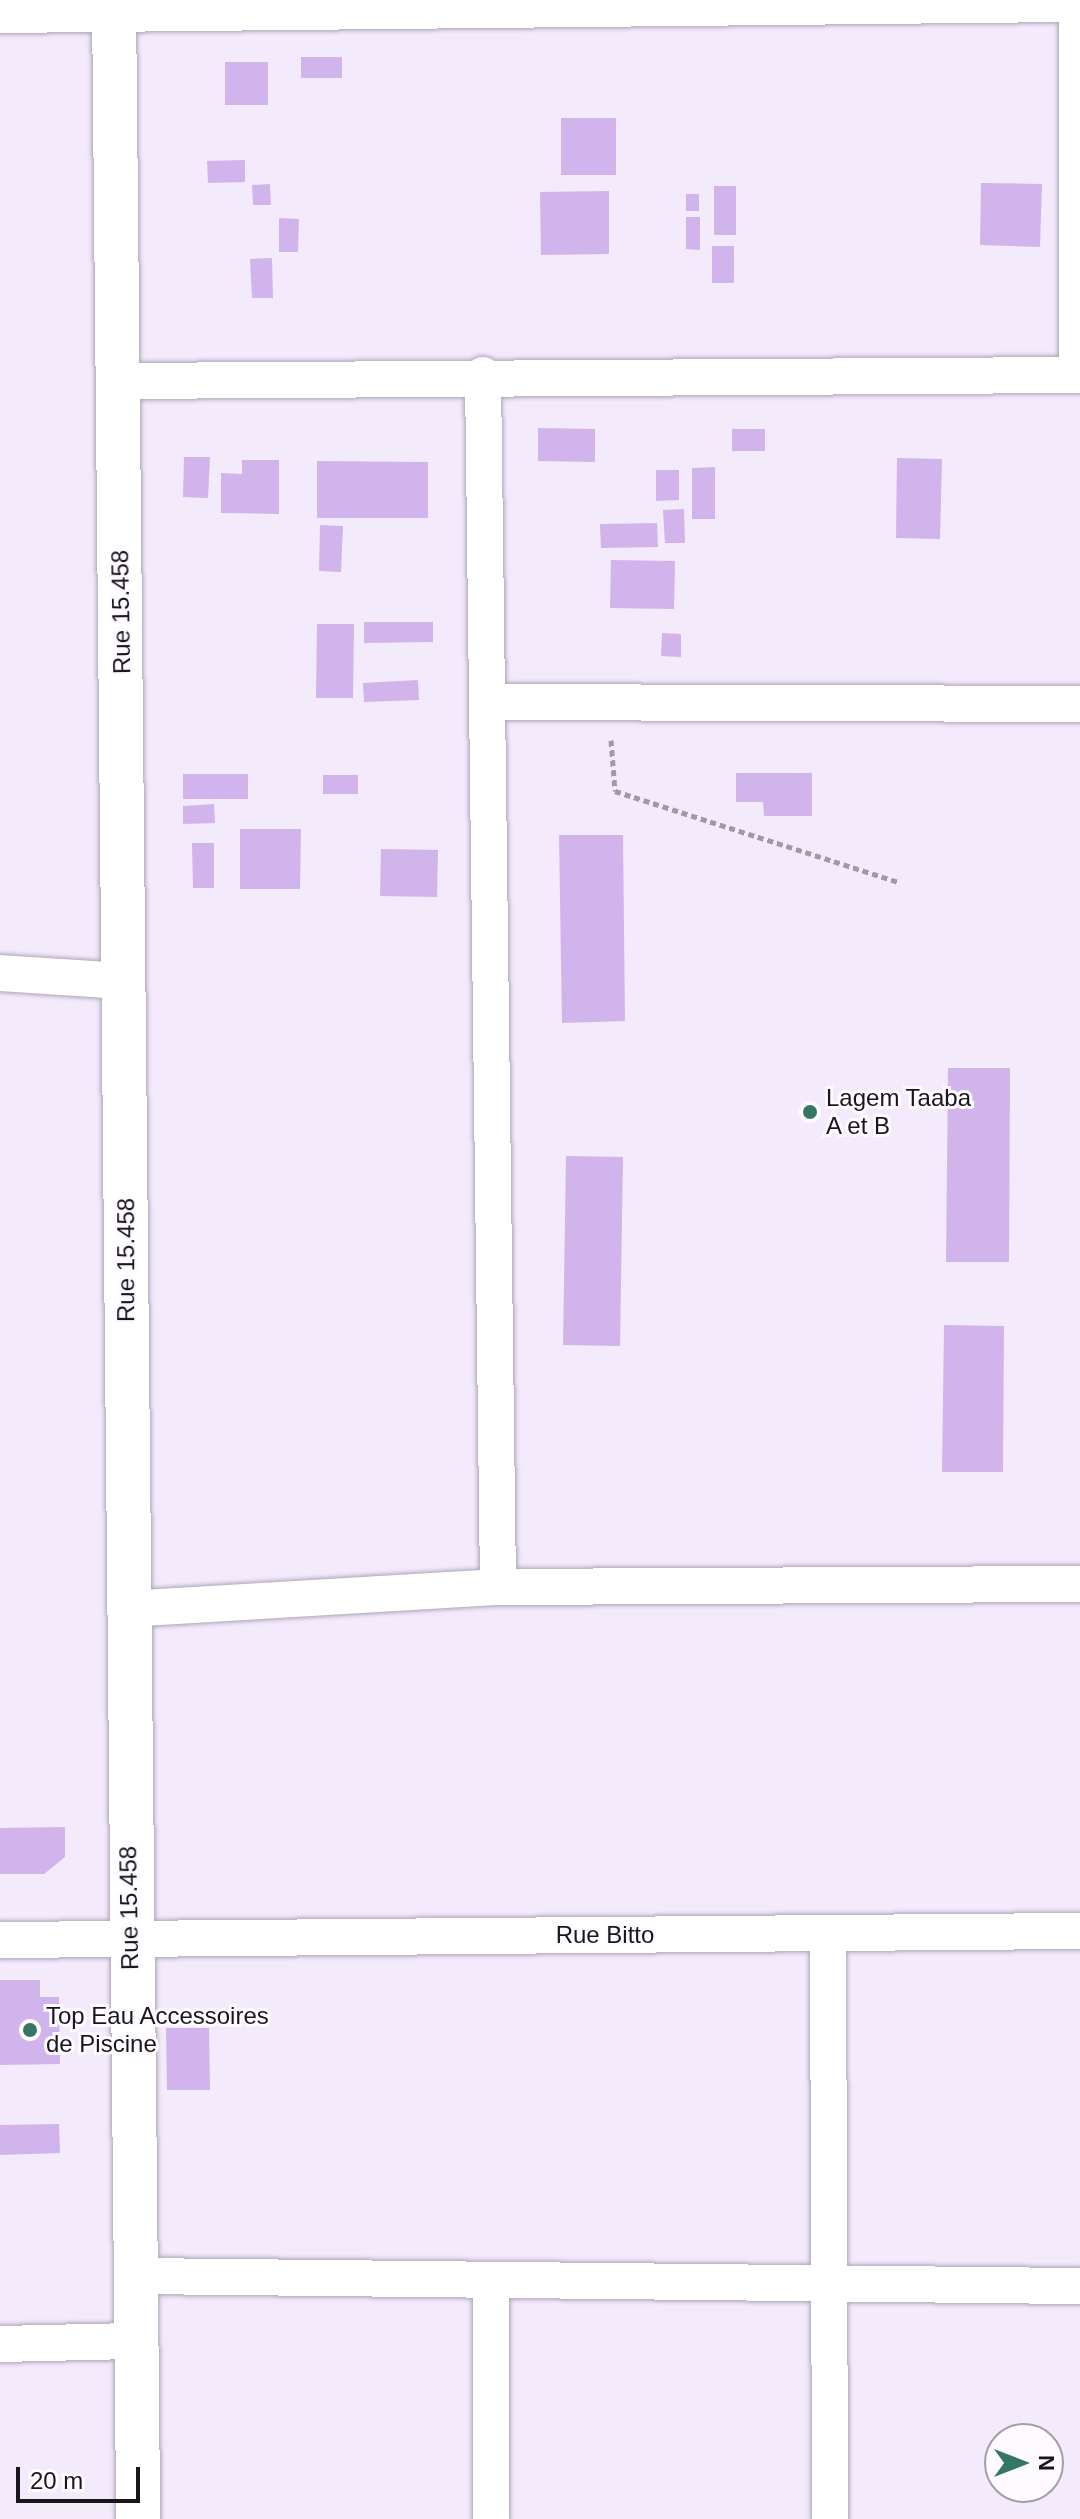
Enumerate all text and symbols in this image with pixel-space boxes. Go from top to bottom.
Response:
street label: Rue 15.458 [106,550,136,674]
place label: Lagem Taaba A et B [826,1084,971,1140]
marker: Lagem Taaba A et B [801,1103,819,1121]
street label: Rue 15.458 [112,1198,140,1322]
street label: Rue 15.458 [114,1846,144,1970]
street label: Rue Bitto [556,1921,654,1949]
place label: Top Eau Accessoires de Piscine [46,2002,270,2058]
marker: Top Eau Accessoires de Piscine [21,2021,39,2039]
north arrow [984,2423,1064,2503]
scale bar [20,2451,144,2501]
text: N [1034,2455,1059,2471]
text: 20 m [30,2467,83,2494]

